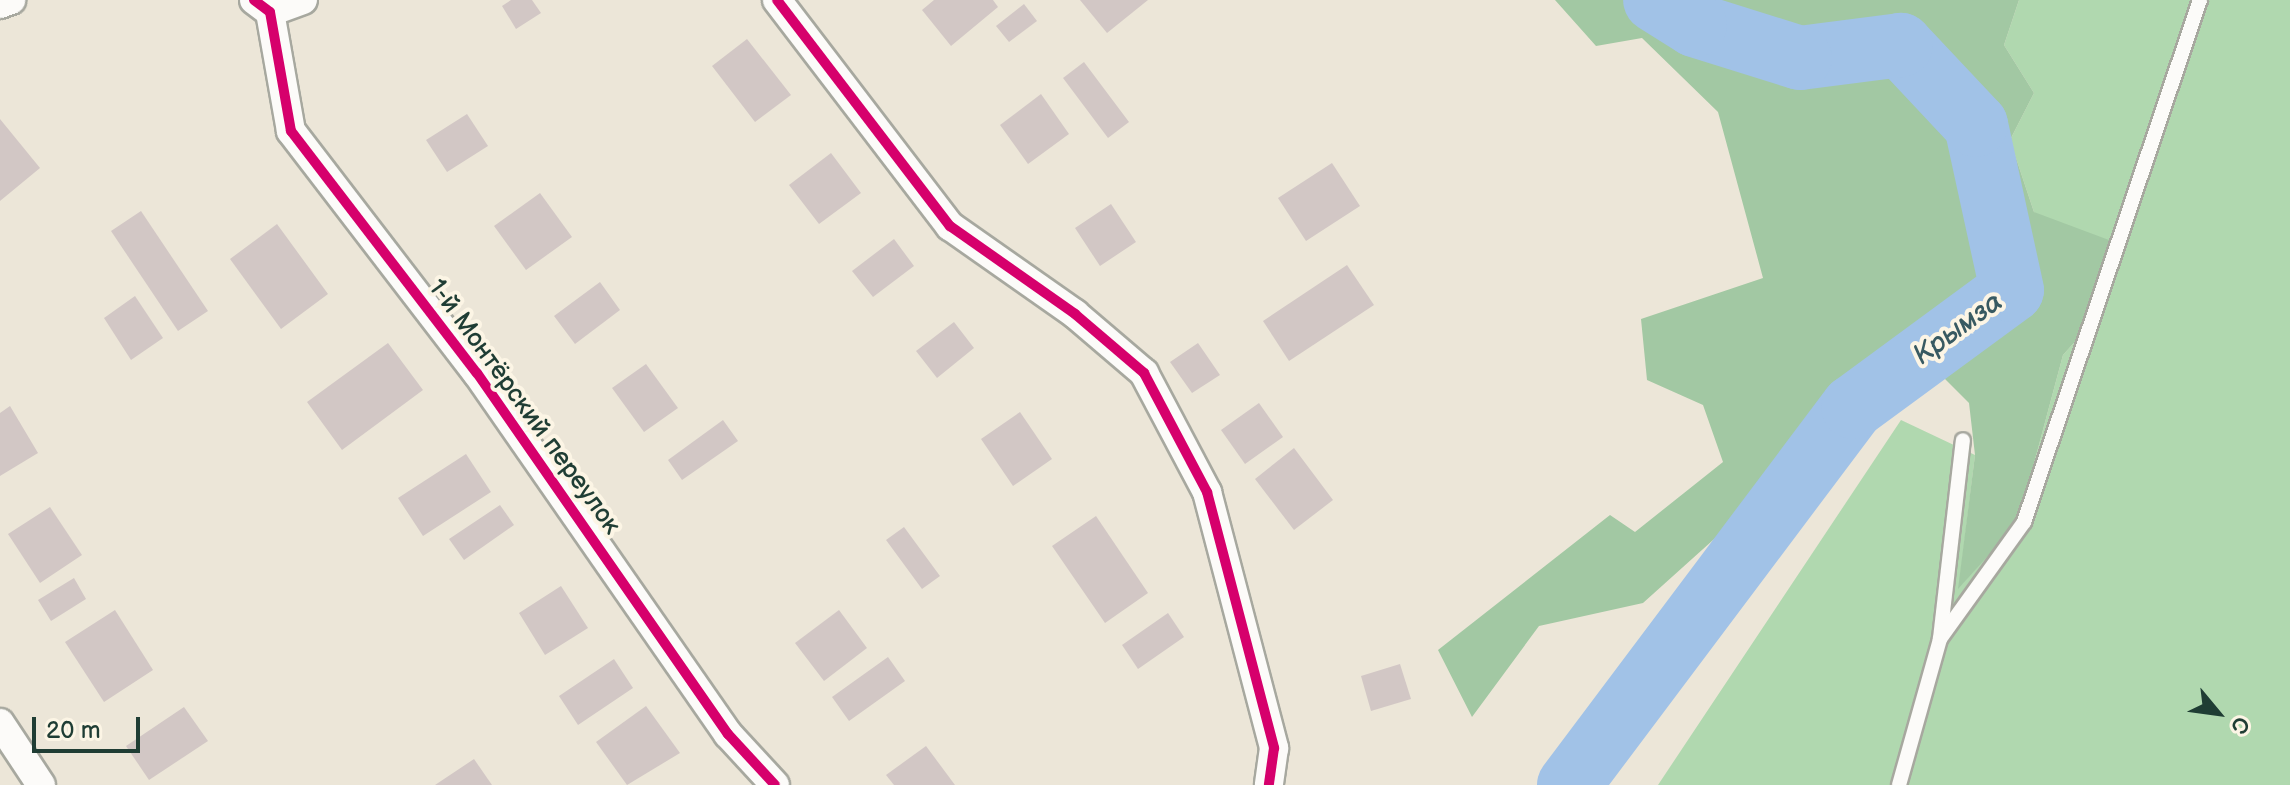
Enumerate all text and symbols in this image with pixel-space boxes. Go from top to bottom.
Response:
street label: 1-й Монтёрский переулок [421,273,627,541]
water label: Крымза [1907,285,2009,373]
north arrow [2178,673,2258,753]
scale bar [36,701,144,751]
text: С [2224,712,2255,738]
text: 20 m [46,716,101,745]

